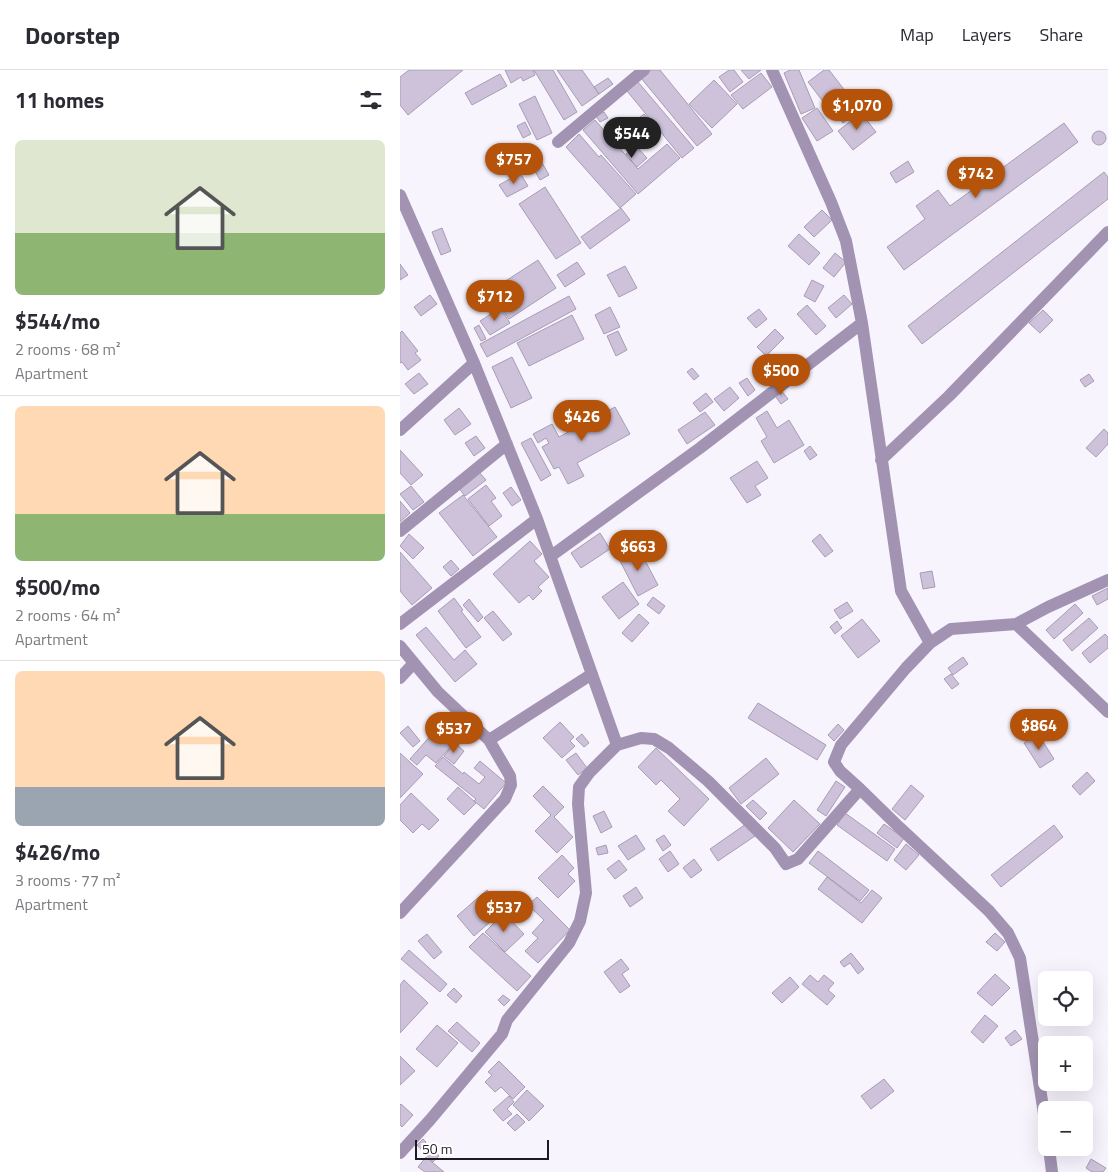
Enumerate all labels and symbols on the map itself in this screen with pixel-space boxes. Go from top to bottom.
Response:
pin: $1,070 [816,88,898,131]
pin: $544 [602,116,662,159]
pin: $757 [484,142,544,185]
pin: $742 [946,156,1006,199]
pin: $712 [465,280,525,322]
pin: $500 [751,354,811,396]
pin: $426 [552,400,612,442]
pin: $663 [608,530,668,572]
pin: $864 [1009,708,1069,751]
pin: $537 [424,712,484,754]
pin: $537 [474,890,534,933]
scale bar [415,1137,549,1160]

